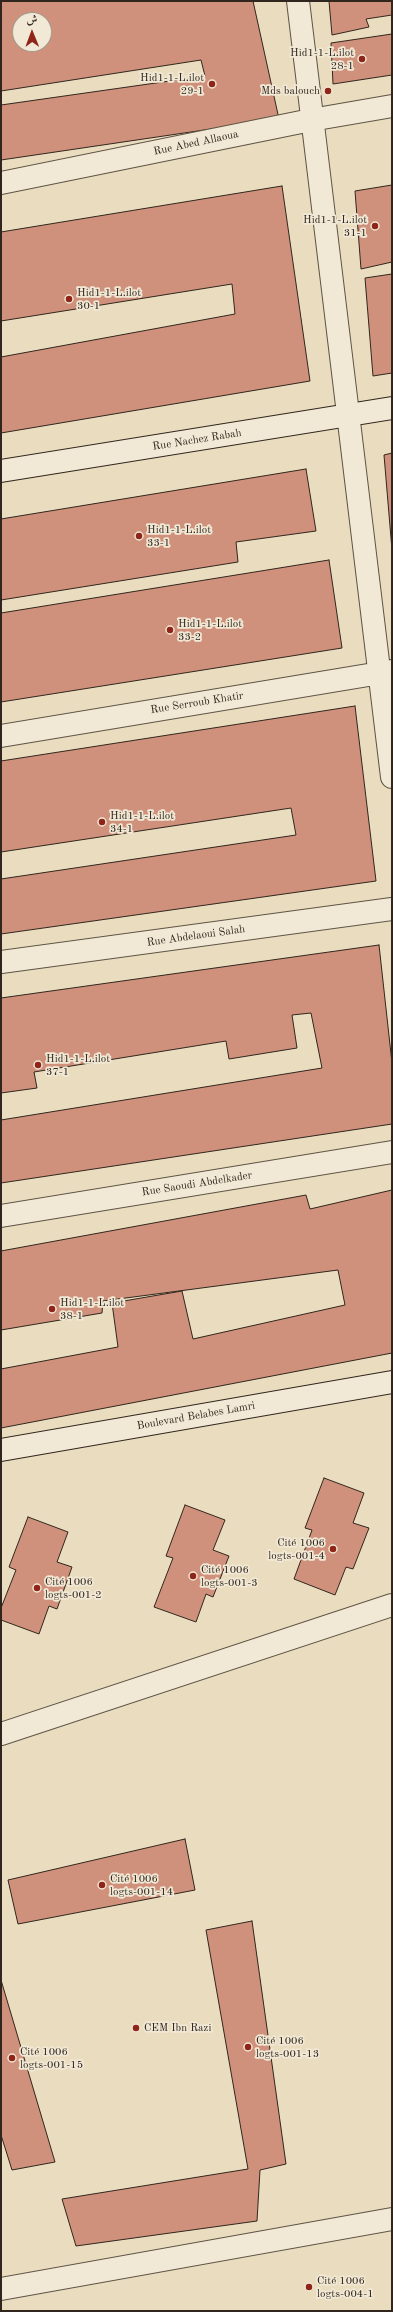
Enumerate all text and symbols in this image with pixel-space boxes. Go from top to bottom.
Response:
north arrow [12,12,52,52]
text: ش [26,15,37,26]
place label: Hid1-1-L.ilot 28-1 [290,46,354,72]
marker: Hid1-1-L.ilot 28-1 [357,54,367,64]
place label: Hid1-1-L.ilot 29-1 [140,71,204,97]
marker: Hid1-1-L.ilot 29-1 [207,79,217,89]
place label: Mds balouch [261,84,320,98]
marker: Mds balouch [323,86,333,96]
street label: Rue Abed Allaoua [152,128,240,158]
place label: Hid1-1-L.ilot 31-1 [303,213,367,239]
marker: Hid1-1-L.ilot 31-1 [370,221,380,231]
place label: Hid1-1-L.ilot 30-1 [77,286,141,312]
marker: Hid1-1-L.ilot 30-1 [64,294,74,304]
street label: Rue Nachez Rabah [152,426,242,454]
place label: Hid1-1-L.ilot 33-1 [147,523,211,549]
marker: Hid1-1-L.ilot 33-1 [134,531,144,541]
place label: Hid1-1-L.ilot 33-2 [178,617,242,643]
marker: Hid1-1-L.ilot 33-2 [165,625,175,635]
street label: Rue Serroub Khatir [150,689,244,717]
place label: Hid1-1-L.ilot 34-1 [110,809,174,835]
marker: Hid1-1-L.ilot 34-1 [97,817,107,827]
street label: Rue Abdelaoui Salah [146,923,246,949]
place label: Hid1-1-L.ilot 37-1 [46,1052,110,1078]
marker: Hid1-1-L.ilot 37-1 [33,1060,43,1070]
street label: Rue Saoudi Abdelkader [141,1169,253,1199]
place label: Hid1-1-L.ilot 38-1 [60,1296,124,1322]
marker: Hid1-1-L.ilot 38-1 [47,1304,57,1314]
street label: Boulevard Belabes Lamri [136,1399,256,1433]
place label: Cité 1006 logts-001-4 [268,1536,325,1562]
marker: Cité 1006 logts-001-4 [328,1544,338,1554]
place label: Cité 1006 logts-001-3 [201,1563,258,1589]
marker: Cité 1006 logts-001-3 [188,1571,198,1581]
place label: Cité 1006 logts-001-2 [45,1575,102,1601]
marker: Cité 1006 logts-001-2 [32,1583,42,1593]
place label: Cité 1006 logts-001-14 [110,1872,173,1898]
marker: Cité 1006 logts-001-14 [97,1880,107,1890]
place label: CEM Ibn Razi [144,2021,211,2035]
marker: CEM Ibn Razi [131,2023,141,2033]
place label: Cité 1006 logts-001-13 [256,2034,319,2060]
marker: Cité 1006 logts-001-13 [243,2042,253,2052]
place label: Cité 1006 logts-001-15 [20,2045,83,2071]
marker: Cité 1006 logts-001-15 [7,2053,17,2063]
place label: Cité 1006 logts-004-1 [317,2274,374,2300]
marker: Cité 1006 logts-004-1 [304,2282,314,2292]

